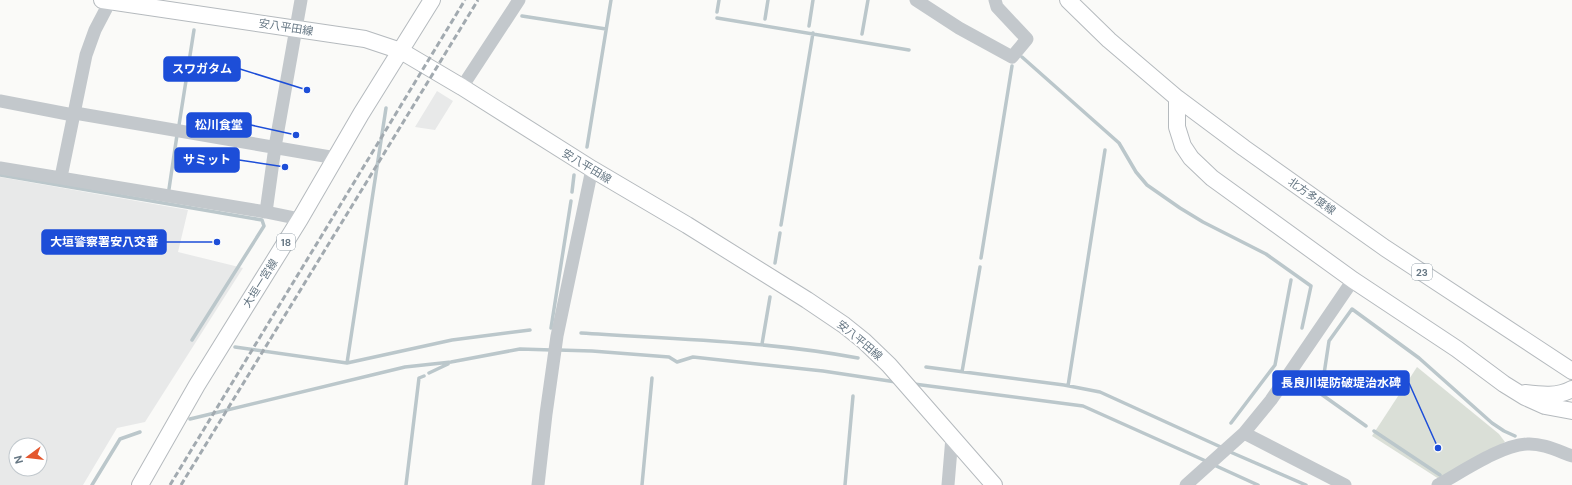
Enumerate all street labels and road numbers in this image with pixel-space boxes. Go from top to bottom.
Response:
street label: 安八平田線 [258,16,314,38]
street label: 安八平田線 [560,146,614,186]
street label: 北方多度線 [1285,174,1339,218]
road number: 18 [277,234,295,250]
street label: 大垣一宮線 [239,256,281,310]
road number: 23 [1412,264,1432,280]
street label: 安八平田線 [834,317,886,363]

